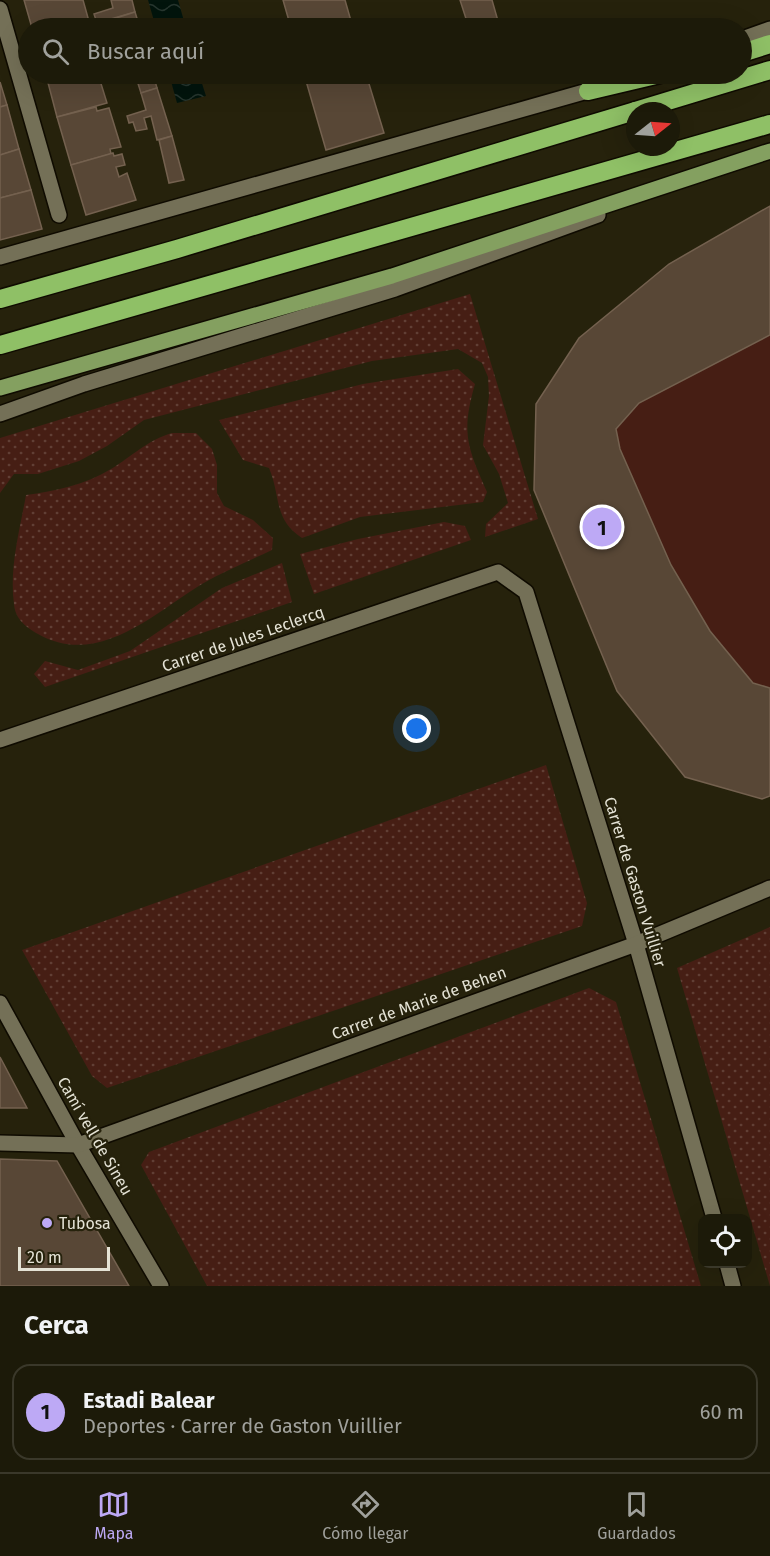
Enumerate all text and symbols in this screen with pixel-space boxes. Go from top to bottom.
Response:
search box [18,18,752,84]
icon: search [39,35,72,68]
text: Buscar aquí [87,38,204,65]
north arrow [626,102,680,156]
pin: 1 [582,504,622,550]
street label: Carrer de Jules Leclercq [159,602,327,676]
your location [402,714,431,743]
street label: Carrer de Gaston Vuillier [600,795,670,970]
street label: Carrer de Marie de Behen [329,963,509,1043]
street label: Camí vell de Sineu [53,1074,137,1198]
place label: Tubosa [59,1214,111,1233]
map controls [698,1214,752,1268]
button: locate [698,1214,752,1268]
marker: Tubosa [40,1216,54,1230]
scale bar [18,1244,110,1272]
text: 20 m [27,1248,62,1267]
text: Cerca [24,1310,89,1341]
text: Estadi Balear [83,1387,215,1414]
text: 1 [41,1400,50,1424]
text: 60 m [700,1400,744,1424]
text: Deportes · Carrer de Gaston Vuillier [83,1414,402,1438]
tab: Mapa [94,1488,134,1543]
tab: Cómo llegar [322,1488,408,1543]
tab: Guardados [597,1488,676,1543]

